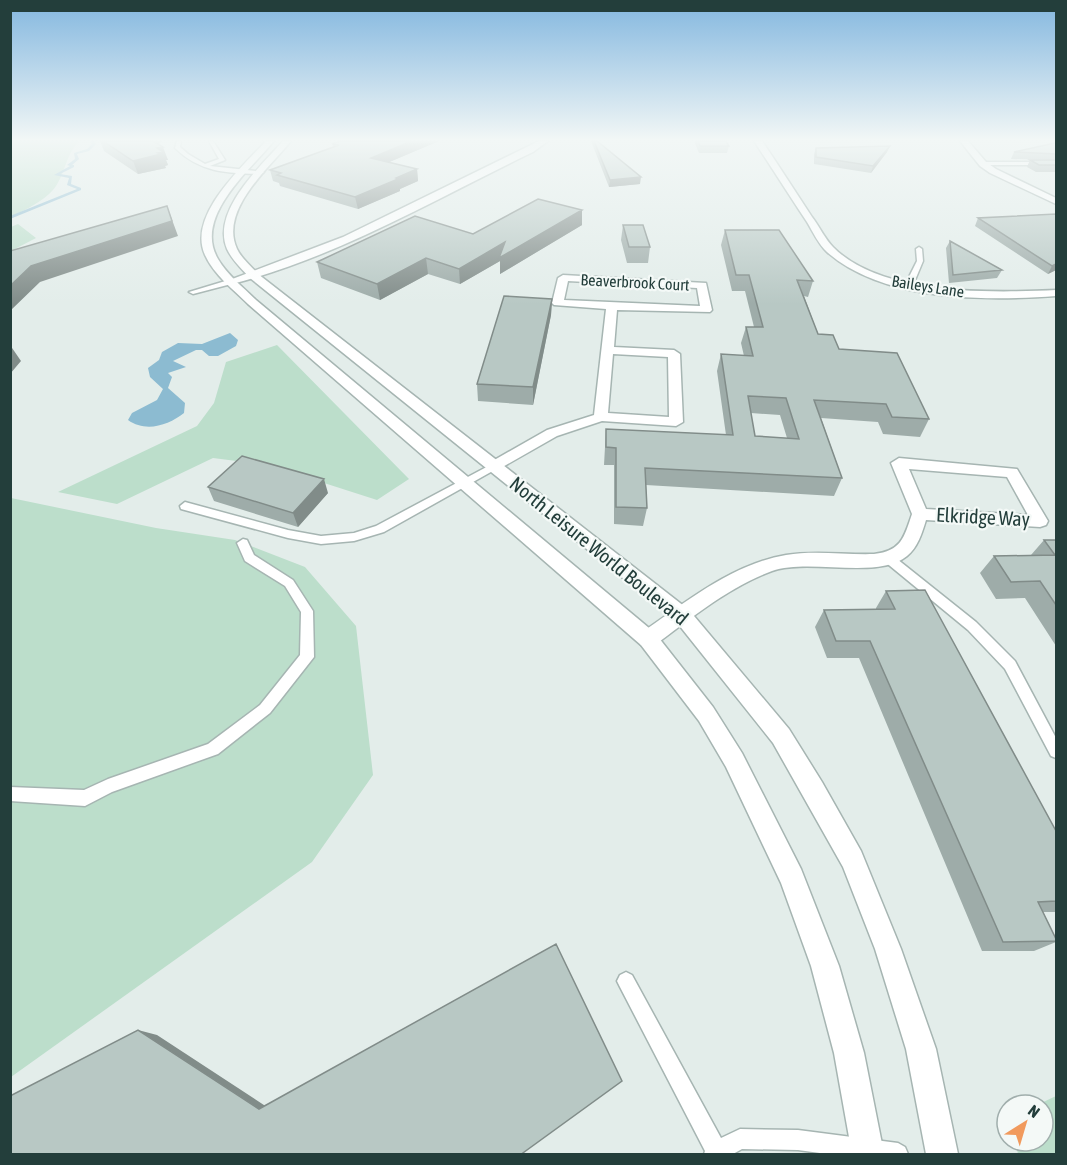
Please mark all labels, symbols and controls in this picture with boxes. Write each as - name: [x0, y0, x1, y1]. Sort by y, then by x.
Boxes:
- street label: Beaverbrook Court: [580, 270, 690, 294]
- street label: Baileys Lane: [890, 271, 965, 302]
- street label: North Leisure World Boulevard: [506, 472, 693, 630]
- street label: Elkridge Way: [935, 503, 1031, 530]
- north arrow: [995, 1093, 1055, 1153]
- text: N: [1025, 1101, 1043, 1121]

